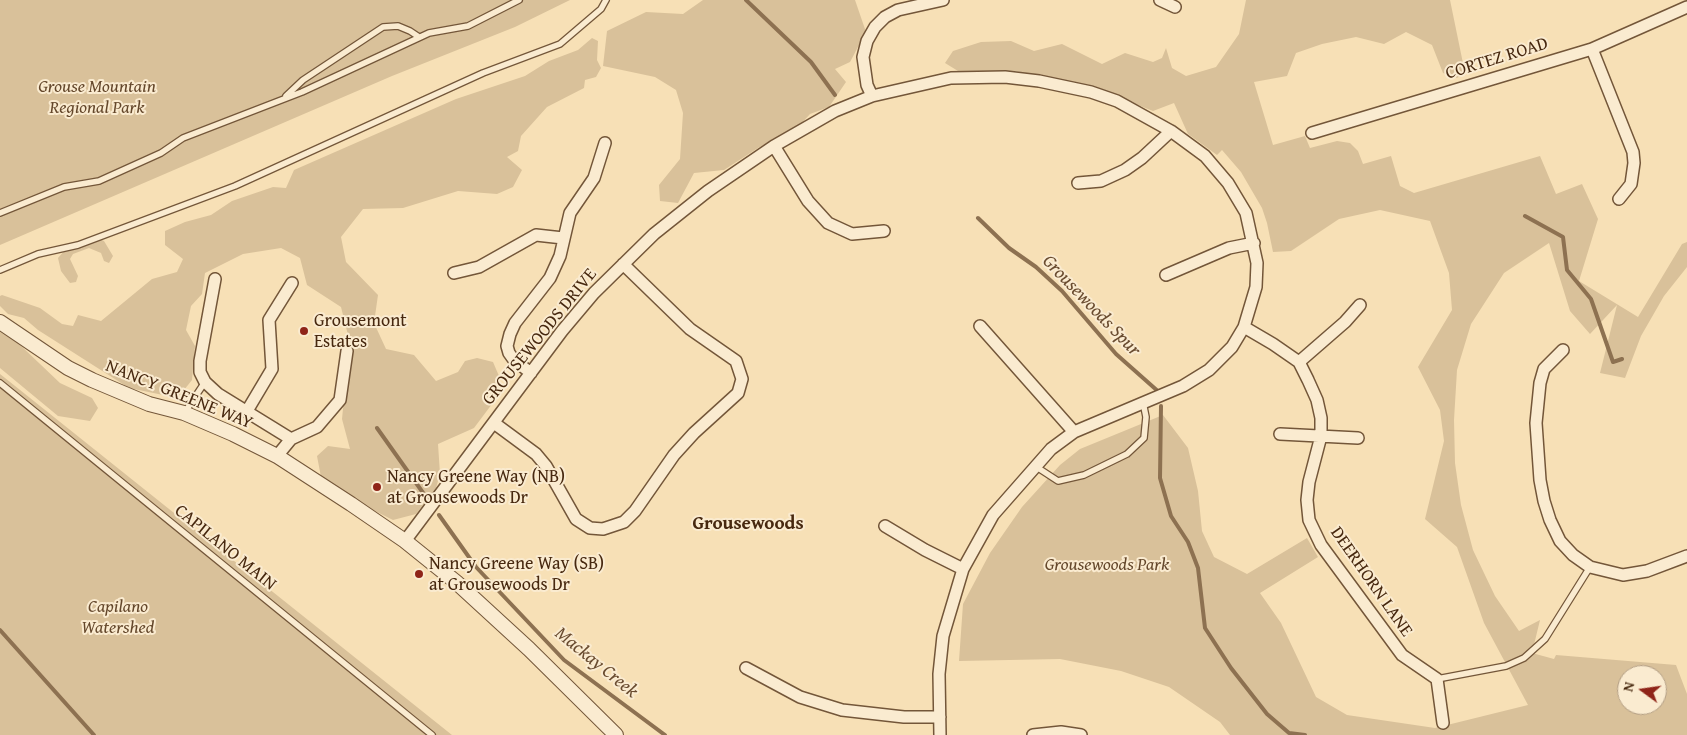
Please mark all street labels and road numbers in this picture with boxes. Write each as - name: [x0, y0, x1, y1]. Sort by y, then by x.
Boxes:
- street label: CORTEZ ROAD: [1443, 33, 1551, 85]
- street label: GROUSEWOODS DRIVE: [478, 264, 602, 410]
- street label: NANCY GREENE WAY: [102, 356, 256, 434]
- street label: CAPILANO MAIN: [170, 500, 280, 596]
- street label: DEERHORN LANE: [1325, 523, 1417, 641]

